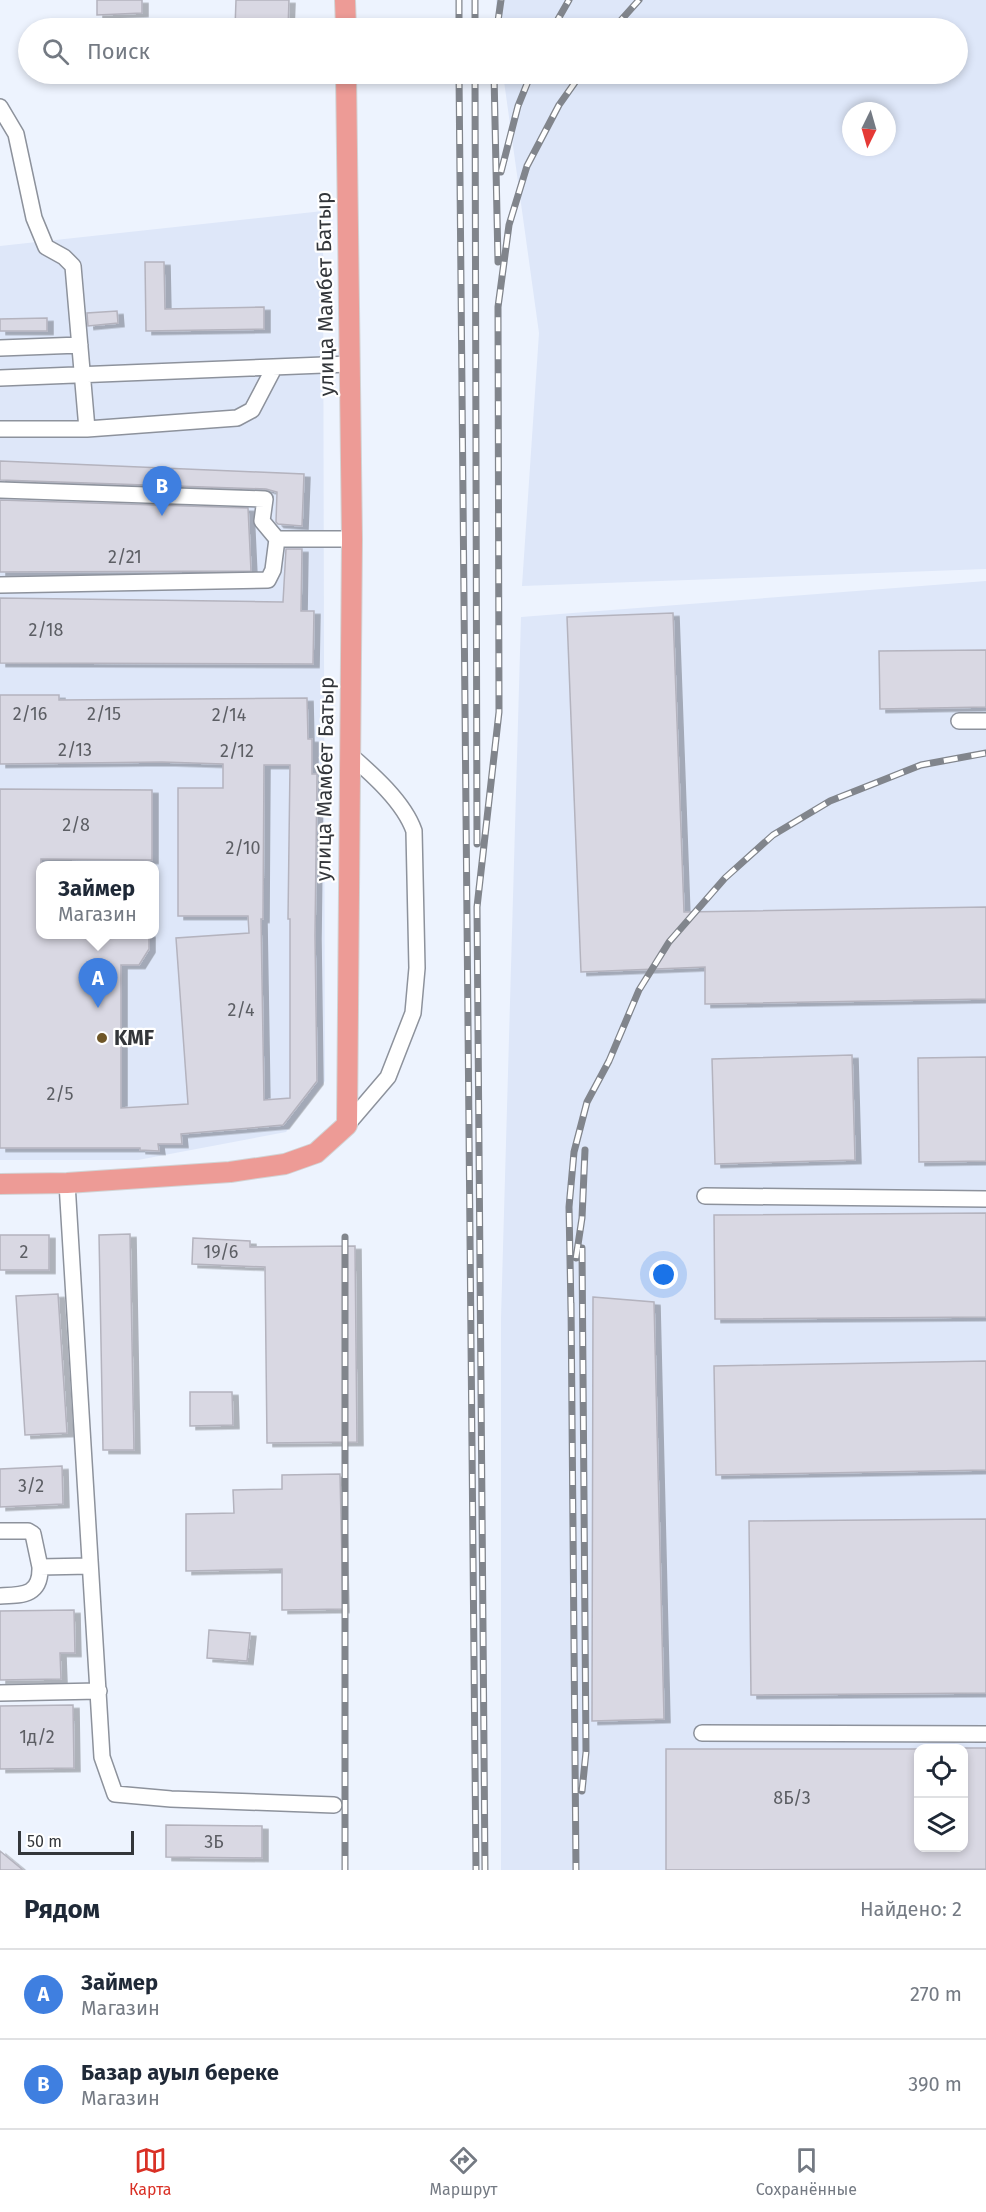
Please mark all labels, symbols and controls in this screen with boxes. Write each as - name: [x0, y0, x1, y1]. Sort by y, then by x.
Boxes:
- search box: [18, 18, 968, 84]
- icon: search: [39, 35, 72, 68]
- text: Поиск: [87, 38, 150, 65]
- north arrow: [842, 102, 896, 156]
- street label: улица Мамбет Батыр: [310, 192, 340, 396]
- pin: B: [142, 466, 182, 516]
- house number: 2/21: [108, 546, 142, 568]
- house number: 2/18: [29, 619, 64, 641]
- street label: улица Мамбет Батыр: [310, 677, 340, 881]
- house number: 2/16: [13, 703, 47, 725]
- house number: 2/15: [87, 703, 121, 725]
- house number: 2/14: [212, 704, 247, 726]
- house number: 2/13: [58, 739, 92, 761]
- house number: 2/12: [220, 740, 254, 762]
- house number: 2/8: [62, 814, 90, 836]
- house number: 2/10: [225, 837, 261, 859]
- popup: [36, 861, 159, 939]
- text: Займер: [58, 875, 135, 902]
- text: Магазин: [58, 902, 137, 926]
- pin: A: [78, 958, 118, 1008]
- house number: 2/4: [228, 999, 255, 1021]
- place label: KMF: [114, 1025, 155, 1051]
- marker: KMF: [95, 1031, 109, 1045]
- house number: 2/5: [47, 1083, 73, 1105]
- house number: 2: [20, 1241, 29, 1263]
- house number: 19/6: [204, 1241, 238, 1263]
- your location: [649, 1260, 678, 1289]
- house number: 3/2: [18, 1475, 44, 1497]
- house number: 1д/2: [19, 1726, 55, 1748]
- map controls: [914, 1744, 968, 1852]
- button: locate: [914, 1744, 968, 1798]
- house number: 8Б/3: [773, 1787, 811, 1809]
- button: layers: [914, 1798, 968, 1852]
- scale bar: [18, 1828, 134, 1856]
- house number: 3Б: [204, 1831, 224, 1853]
- text: 50 m: [27, 1832, 62, 1851]
- text: Рядом: [24, 1894, 100, 1925]
- text: Найдено: 2: [860, 1897, 962, 1921]
- text: Займер: [81, 1969, 158, 1996]
- text: A: [38, 1982, 49, 2006]
- text: 270 m: [910, 1982, 962, 2006]
- text: Магазин: [81, 1996, 160, 2020]
- text: Базар ауыл береке: [81, 2059, 279, 2086]
- text: B: [37, 2072, 50, 2096]
- text: 390 m: [908, 2072, 962, 2096]
- text: Магазин: [81, 2086, 160, 2110]
- tab: Карта: [129, 2144, 171, 2199]
- tab: Маршрут: [430, 2144, 498, 2199]
- tab: Сохранённые: [756, 2144, 857, 2199]

